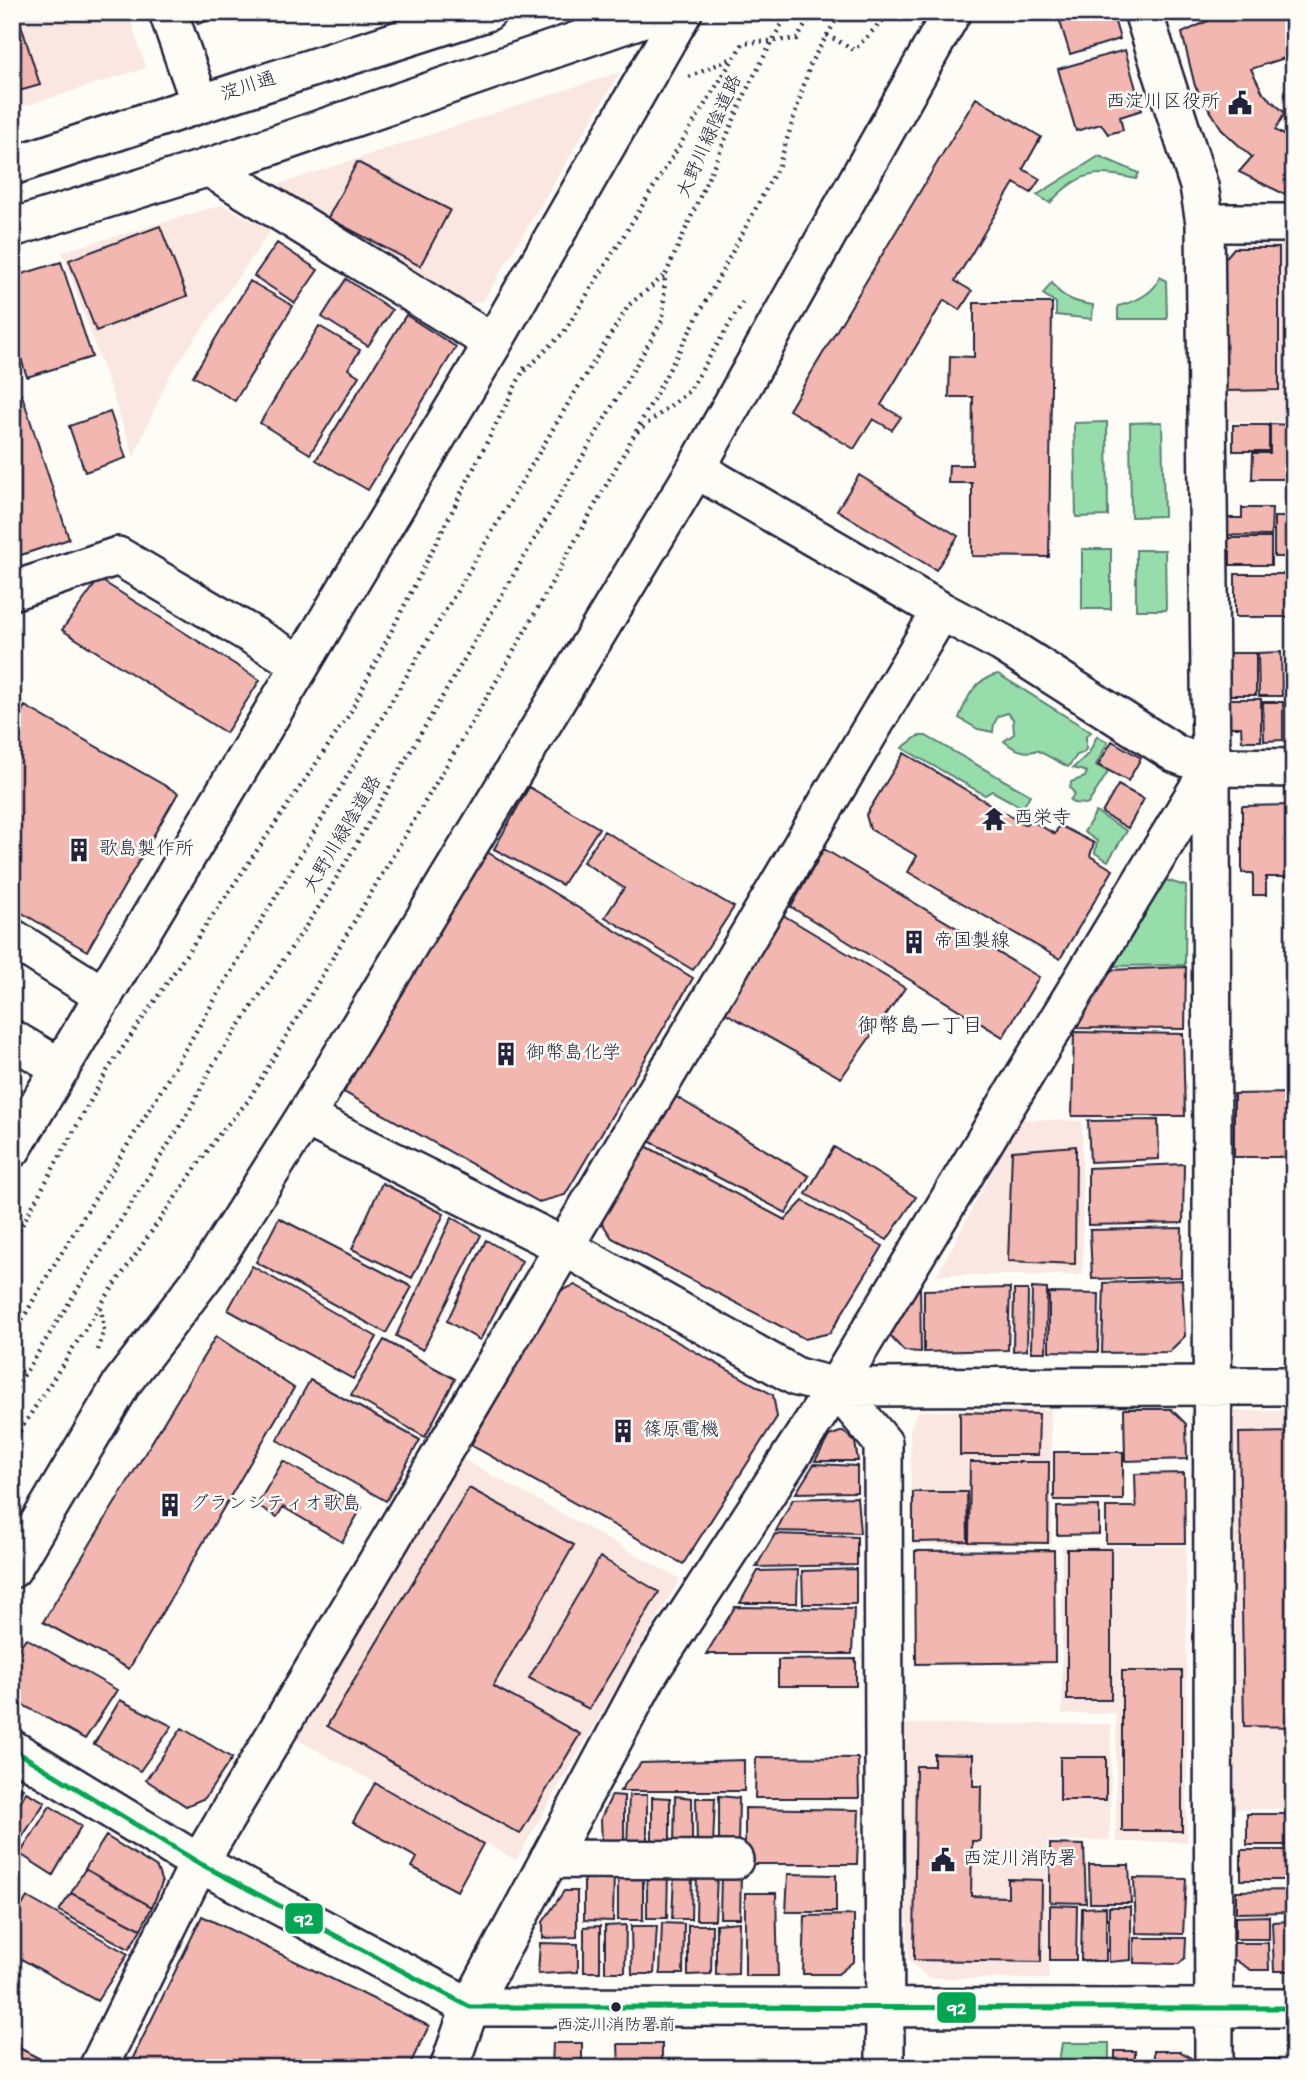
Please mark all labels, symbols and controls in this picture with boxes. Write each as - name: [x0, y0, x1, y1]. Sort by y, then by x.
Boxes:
- street label: 淀川通: [218, 68, 280, 108]
- street label: 大野川緑陰道路: [673, 71, 749, 202]
- public building icon: 西淀川区役所: [1226, 89, 1254, 117]
- place label: 西淀川区役所: [1106, 92, 1220, 115]
- street label: 大野川緑陰道路: [299, 772, 388, 898]
- temple icon: 西栄寺: [980, 805, 1008, 833]
- place label: 西栄寺: [1014, 807, 1071, 831]
- building icon: 歌島製作所: [65, 836, 93, 864]
- place label: 歌島製作所: [99, 838, 194, 862]
- building icon: 帝国製線: [900, 928, 928, 956]
- place label: 帝国製線: [934, 930, 1010, 954]
- district label: 御幣島一丁目: [857, 1015, 983, 1041]
- building icon: 御幣島化学: [492, 1040, 520, 1068]
- place label: 御幣島化学: [526, 1042, 621, 1066]
- building icon: 篠原電機: [609, 1417, 637, 1445]
- place label: 篠原電機: [643, 1419, 719, 1443]
- building icon: グランシティオ歌島: [156, 1491, 184, 1519]
- place label: グランシティオ歌島: [190, 1493, 361, 1517]
- public building icon: 西淀川消防署: [929, 1846, 957, 1874]
- place label: 西淀川消防署: [963, 1848, 1077, 1872]
- line badge: 92: [284, 1902, 324, 1935]
- text: 92: [294, 1910, 314, 1933]
- line badge: 92: [936, 1991, 977, 2024]
- text: 92: [947, 1999, 967, 2022]
- marker: 西淀川消防署前: [609, 2000, 623, 2014]
- place label: 西淀川消防署前: [557, 2016, 676, 2037]

